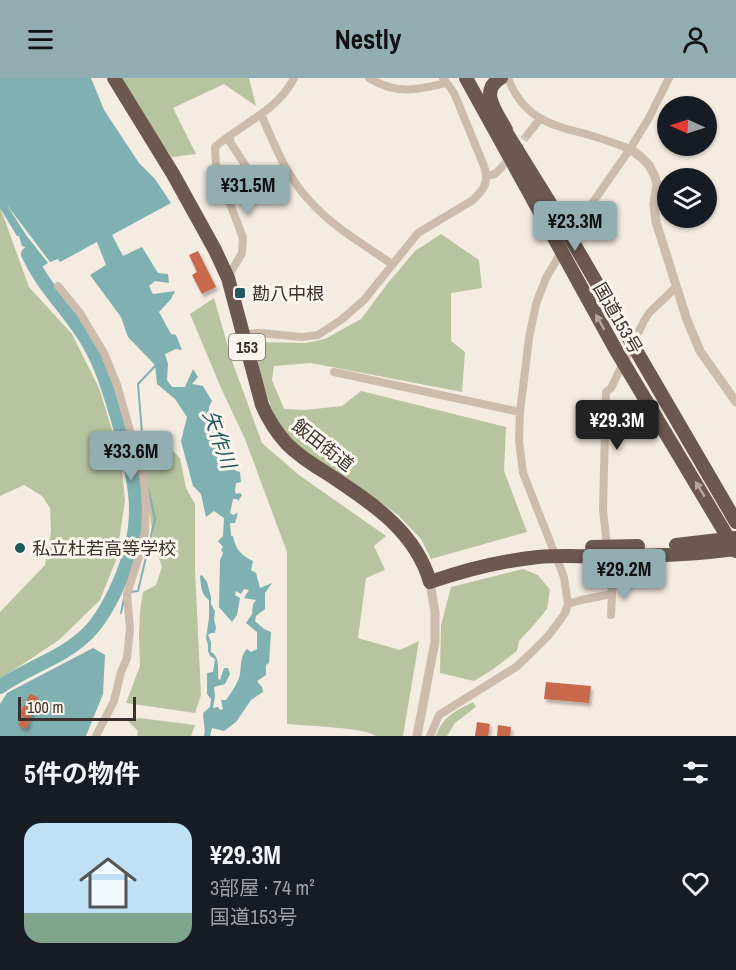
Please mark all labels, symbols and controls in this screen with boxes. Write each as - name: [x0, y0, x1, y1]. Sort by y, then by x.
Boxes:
- text: Nestly: [335, 21, 401, 57]
- icon: menu: [24, 23, 57, 56]
- icon: person: [679, 23, 712, 56]
- north arrow: [657, 96, 717, 156]
- map controls: [657, 96, 717, 228]
- pin: ¥31.5M: [199, 165, 297, 216]
- button: layers: [657, 168, 717, 228]
- text: ¥31.5M: [221, 171, 275, 198]
- pin: ¥23.3M: [526, 201, 624, 252]
- text: ¥23.3M: [548, 207, 602, 234]
- street label: 国道153号: [588, 278, 648, 358]
- place label: 勘八中根: [252, 281, 324, 306]
- marker: 勘八中根: [233, 286, 247, 300]
- one-way arrow: [595, 313, 605, 330]
- road number: 153: [229, 334, 265, 360]
- pin: ¥29.3M: [568, 400, 666, 451]
- water label: 矢作川: [197, 406, 244, 474]
- text: ¥29.3M: [590, 406, 644, 433]
- street label: 飯田街道: [287, 413, 359, 477]
- pin: ¥33.6M: [82, 431, 180, 482]
- text: ¥33.6M: [104, 437, 158, 464]
- one-way arrow: [694, 481, 705, 497]
- place label: 私立杜若高等学校: [32, 536, 176, 561]
- marker: 私立杜若高等学校: [13, 541, 27, 555]
- pin: ¥29.2M: [575, 549, 673, 600]
- text: ¥29.2M: [597, 555, 651, 582]
- scale bar: [18, 694, 136, 722]
- text: 100 m: [27, 696, 63, 718]
- text: 5件の物件: [24, 756, 140, 791]
- icon: filters: [679, 756, 712, 789]
- text: ¥29.3M: [210, 837, 281, 872]
- icon: home: [72, 847, 144, 919]
- icon: heart: [679, 867, 712, 900]
- text: 3部屋 · 74 m²: [210, 874, 315, 901]
- text: 国道153号: [210, 903, 297, 930]

